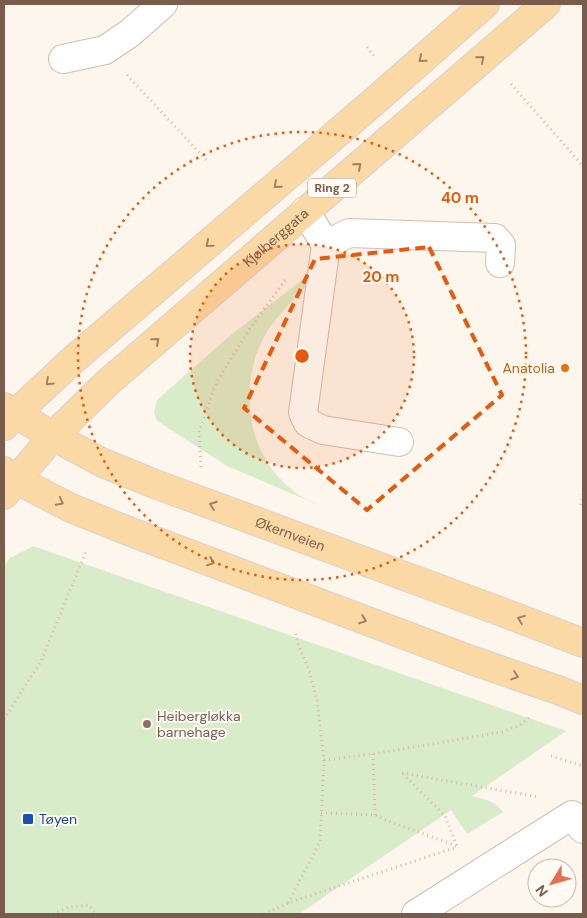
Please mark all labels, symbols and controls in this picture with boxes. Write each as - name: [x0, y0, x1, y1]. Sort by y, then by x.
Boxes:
- one-way arrow: [418, 53, 427, 62]
- one-way arrow: [475, 56, 484, 65]
- one-way arrow: [352, 162, 361, 171]
- road number: Ring 2: [308, 178, 356, 198]
- one-way arrow: [274, 179, 283, 188]
- text: 40 m: [441, 188, 479, 208]
- street label: Kjølberggata: [239, 204, 312, 271]
- one-way arrow: [205, 238, 214, 247]
- text: 20 m: [363, 267, 399, 287]
- one-way arrow: [150, 338, 159, 347]
- centre of rings: [293, 347, 311, 365]
- place label: Anatolia: [503, 359, 555, 377]
- marker: Anatolia: [559, 362, 571, 374]
- one-way arrow: [45, 376, 54, 385]
- one-way arrow: [55, 496, 64, 506]
- one-way arrow: [209, 501, 217, 511]
- street label: Økernveien: [253, 513, 328, 555]
- one-way arrow: [206, 556, 215, 566]
- one-way arrow: [358, 614, 367, 624]
- one-way arrow: [518, 615, 526, 625]
- one-way arrow: [511, 670, 519, 680]
- place label: Heibergløkka barnehage: [157, 707, 241, 741]
- marker: Heibergløkka barnehage: [141, 718, 153, 730]
- place label: Tøyen: [39, 810, 77, 828]
- marker: Tøyen: [21, 812, 35, 826]
- north arrow: [527, 858, 577, 908]
- text: N: [531, 881, 552, 900]

